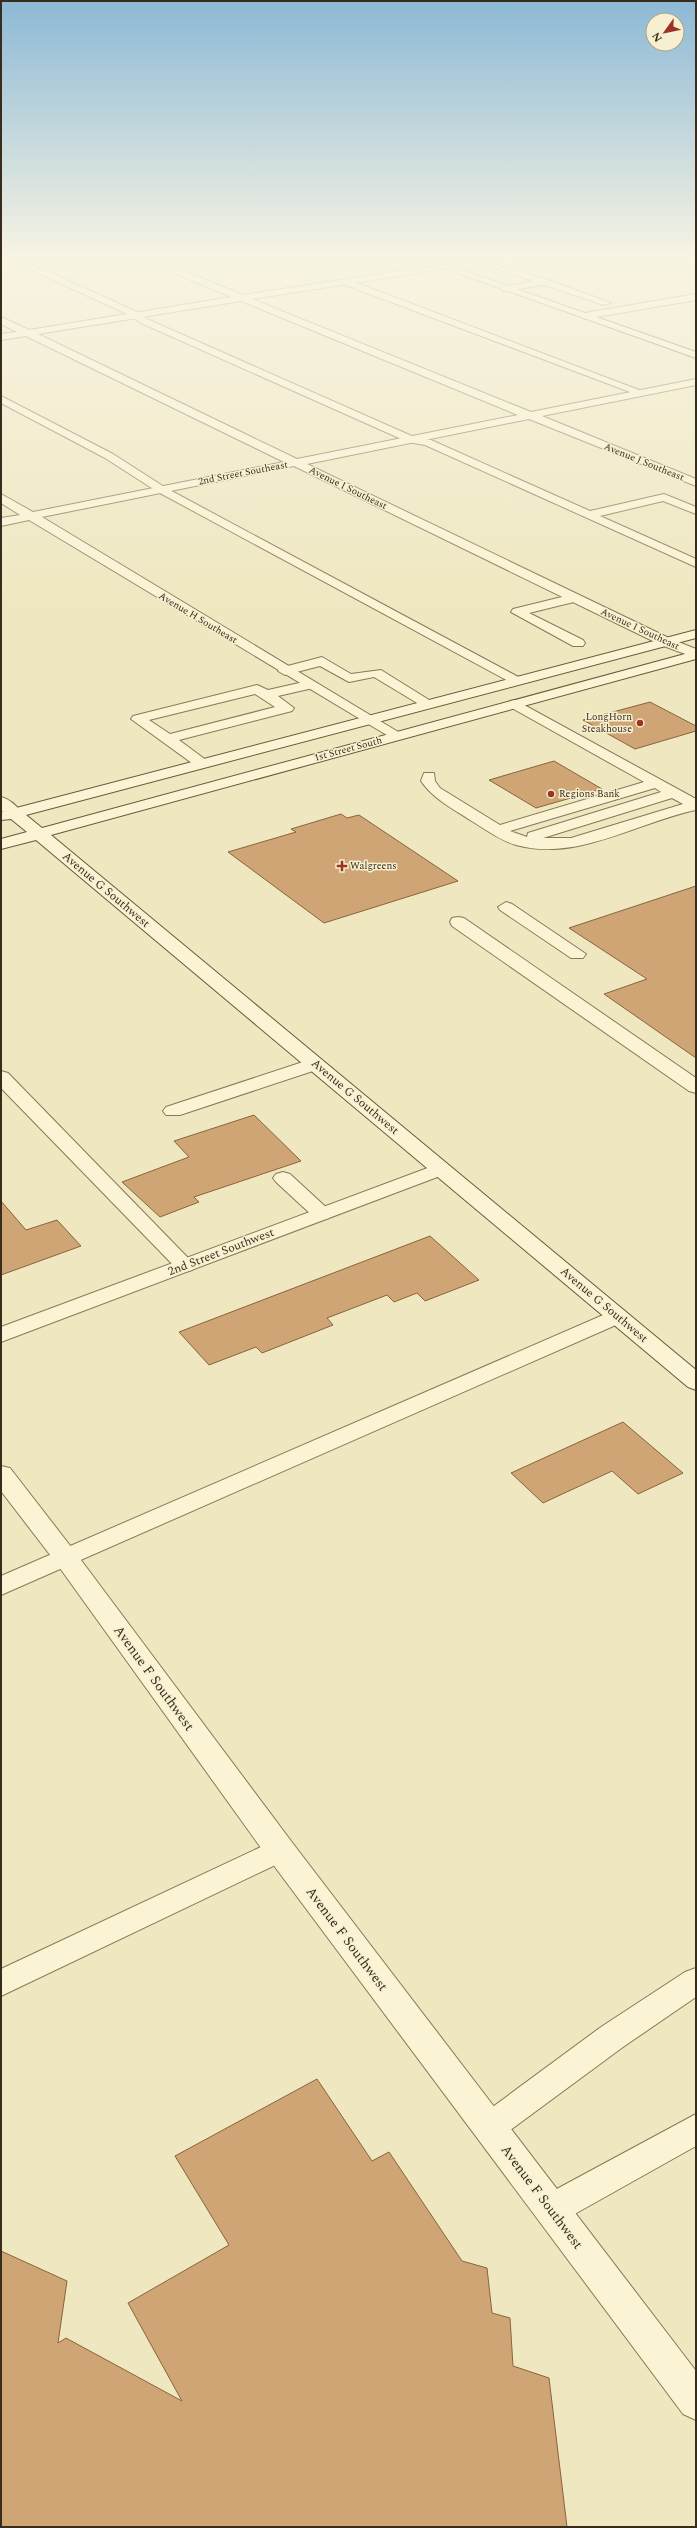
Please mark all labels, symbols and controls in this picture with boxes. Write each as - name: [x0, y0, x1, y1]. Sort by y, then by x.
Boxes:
- north arrow: [645, 12, 685, 52]
- text: N: [647, 29, 667, 46]
- street label: Avenue J Southeast: [601, 439, 687, 486]
- street label: 2nd Street Southeast: [197, 456, 290, 490]
- street label: Avenue I Southeast: [306, 462, 390, 514]
- street label: Avenue H Southeast: [156, 588, 241, 648]
- street label: Avenue I Southeast: [598, 604, 682, 654]
- place label: LongHorn Steakhouse: [582, 709, 632, 737]
- marker: LongHorn Steakhouse: [635, 718, 645, 728]
- street label: 1st Street South: [312, 732, 384, 766]
- place label: Regions Bank: [559, 786, 620, 802]
- marker: Regions Bank: [546, 789, 556, 799]
- street label: Avenue G Southwest: [58, 847, 154, 933]
- place label: Walgreens: [350, 858, 397, 874]
- marker: Walgreens: [337, 861, 347, 871]
- street label: Avenue G Southwest: [307, 1054, 403, 1140]
- street label: 2nd Street Southwest: [165, 1223, 277, 1281]
- street label: Avenue G Southwest: [556, 1262, 652, 1348]
- street label: Avenue F Southwest: [108, 1621, 200, 1735]
- street label: Avenue F Southwest: [301, 1882, 393, 1996]
- street label: Avenue F Southwest: [496, 2140, 588, 2254]

